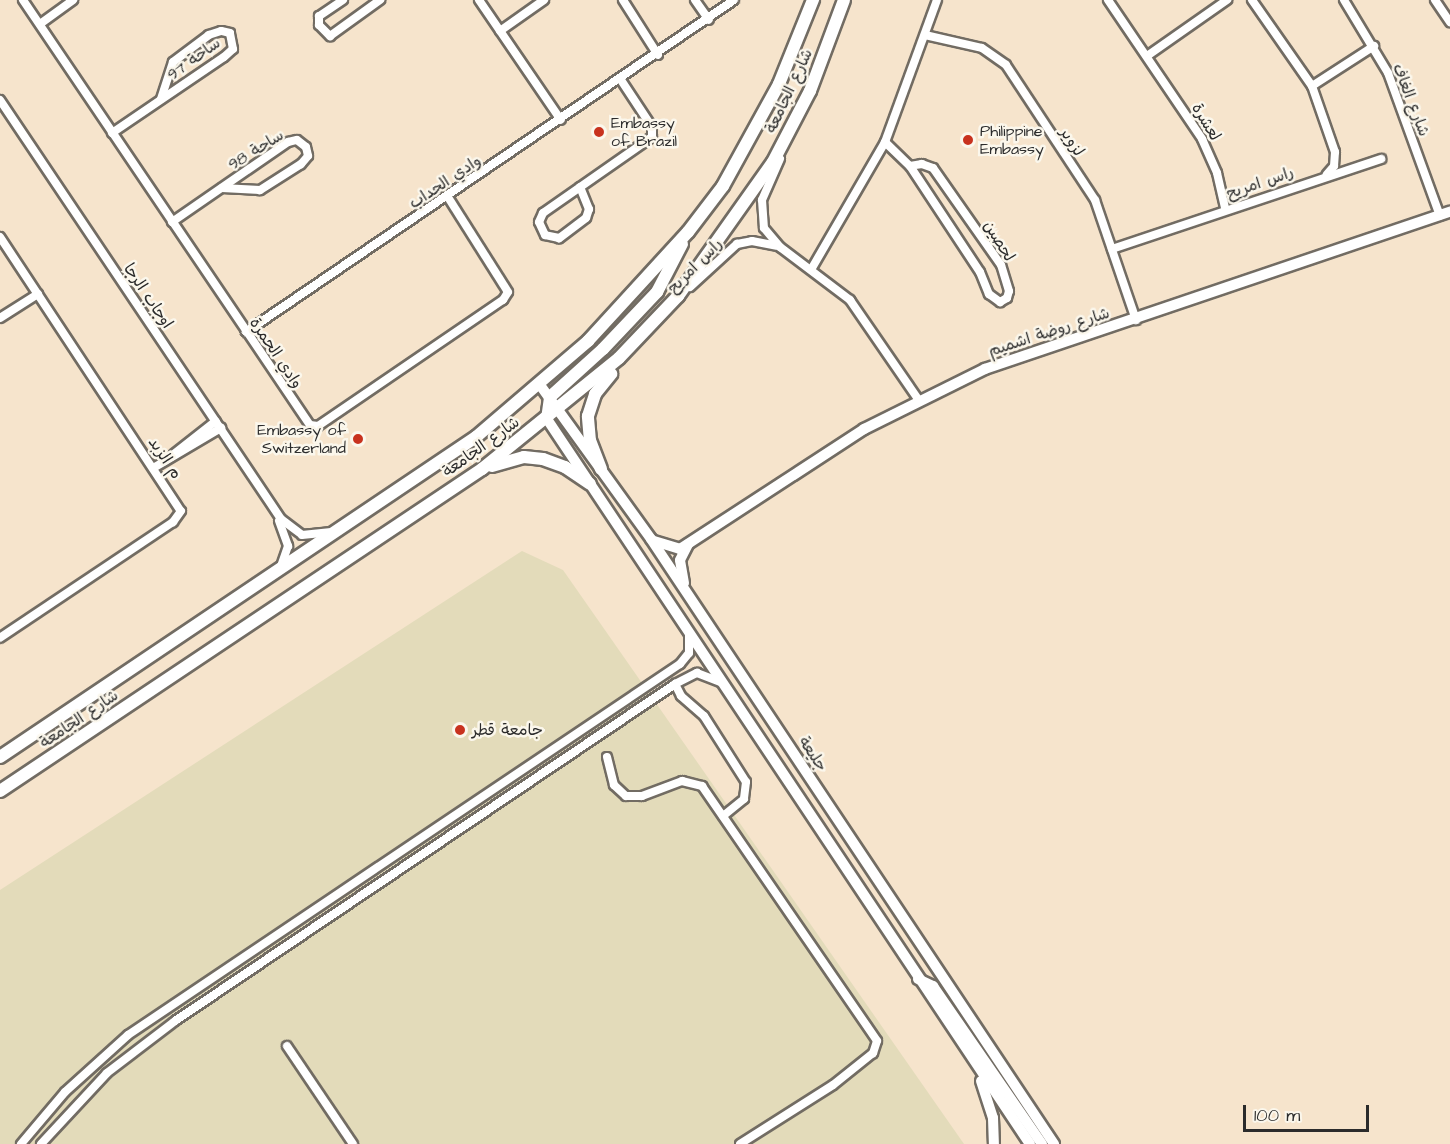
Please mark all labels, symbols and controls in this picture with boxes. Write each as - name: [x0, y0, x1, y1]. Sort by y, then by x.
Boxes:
- street label: ساحة 97: [164, 33, 224, 85]
- street label: شارع الجامعة: [761, 46, 817, 136]
- street label: شارع الغاف: [1388, 61, 1434, 139]
- street label: لعشرة: [1187, 100, 1225, 144]
- place label: Embassy of Brazil: [611, 113, 677, 151]
- place label: Philippine Embassy: [980, 121, 1044, 159]
- street label: لزوير: [1056, 124, 1088, 160]
- marker: Embassy of Brazil: [592, 125, 606, 139]
- street label: ساحة 98: [225, 126, 287, 174]
- marker: Philippine Embassy: [961, 133, 975, 147]
- street label: وادي الحداب: [405, 151, 485, 213]
- street label: راس امريح: [1224, 163, 1296, 203]
- street label: لحصين: [979, 217, 1019, 265]
- street label: راس امريح: [663, 234, 727, 298]
- street label: اوجاب الرجا: [119, 260, 177, 332]
- street label: شارع روضة اشميم: [986, 303, 1112, 361]
- street label: وادي الحمرة: [245, 314, 307, 392]
- street label: شارع الجامعة: [439, 413, 523, 481]
- place label: Embassy of Switzerland: [257, 420, 346, 458]
- marker: Embassy of Switzerland: [351, 432, 365, 446]
- street label: م الزبد: [144, 433, 186, 483]
- street label: شارع الجامعة: [36, 686, 122, 752]
- place label: جامعة قطر: [472, 720, 543, 740]
- marker: جامعة قطر: [453, 723, 467, 737]
- street label: جليعة: [794, 733, 832, 775]
- scale bar: [1246, 1093, 1372, 1131]
- text: 100 m: [1254, 1103, 1300, 1128]

